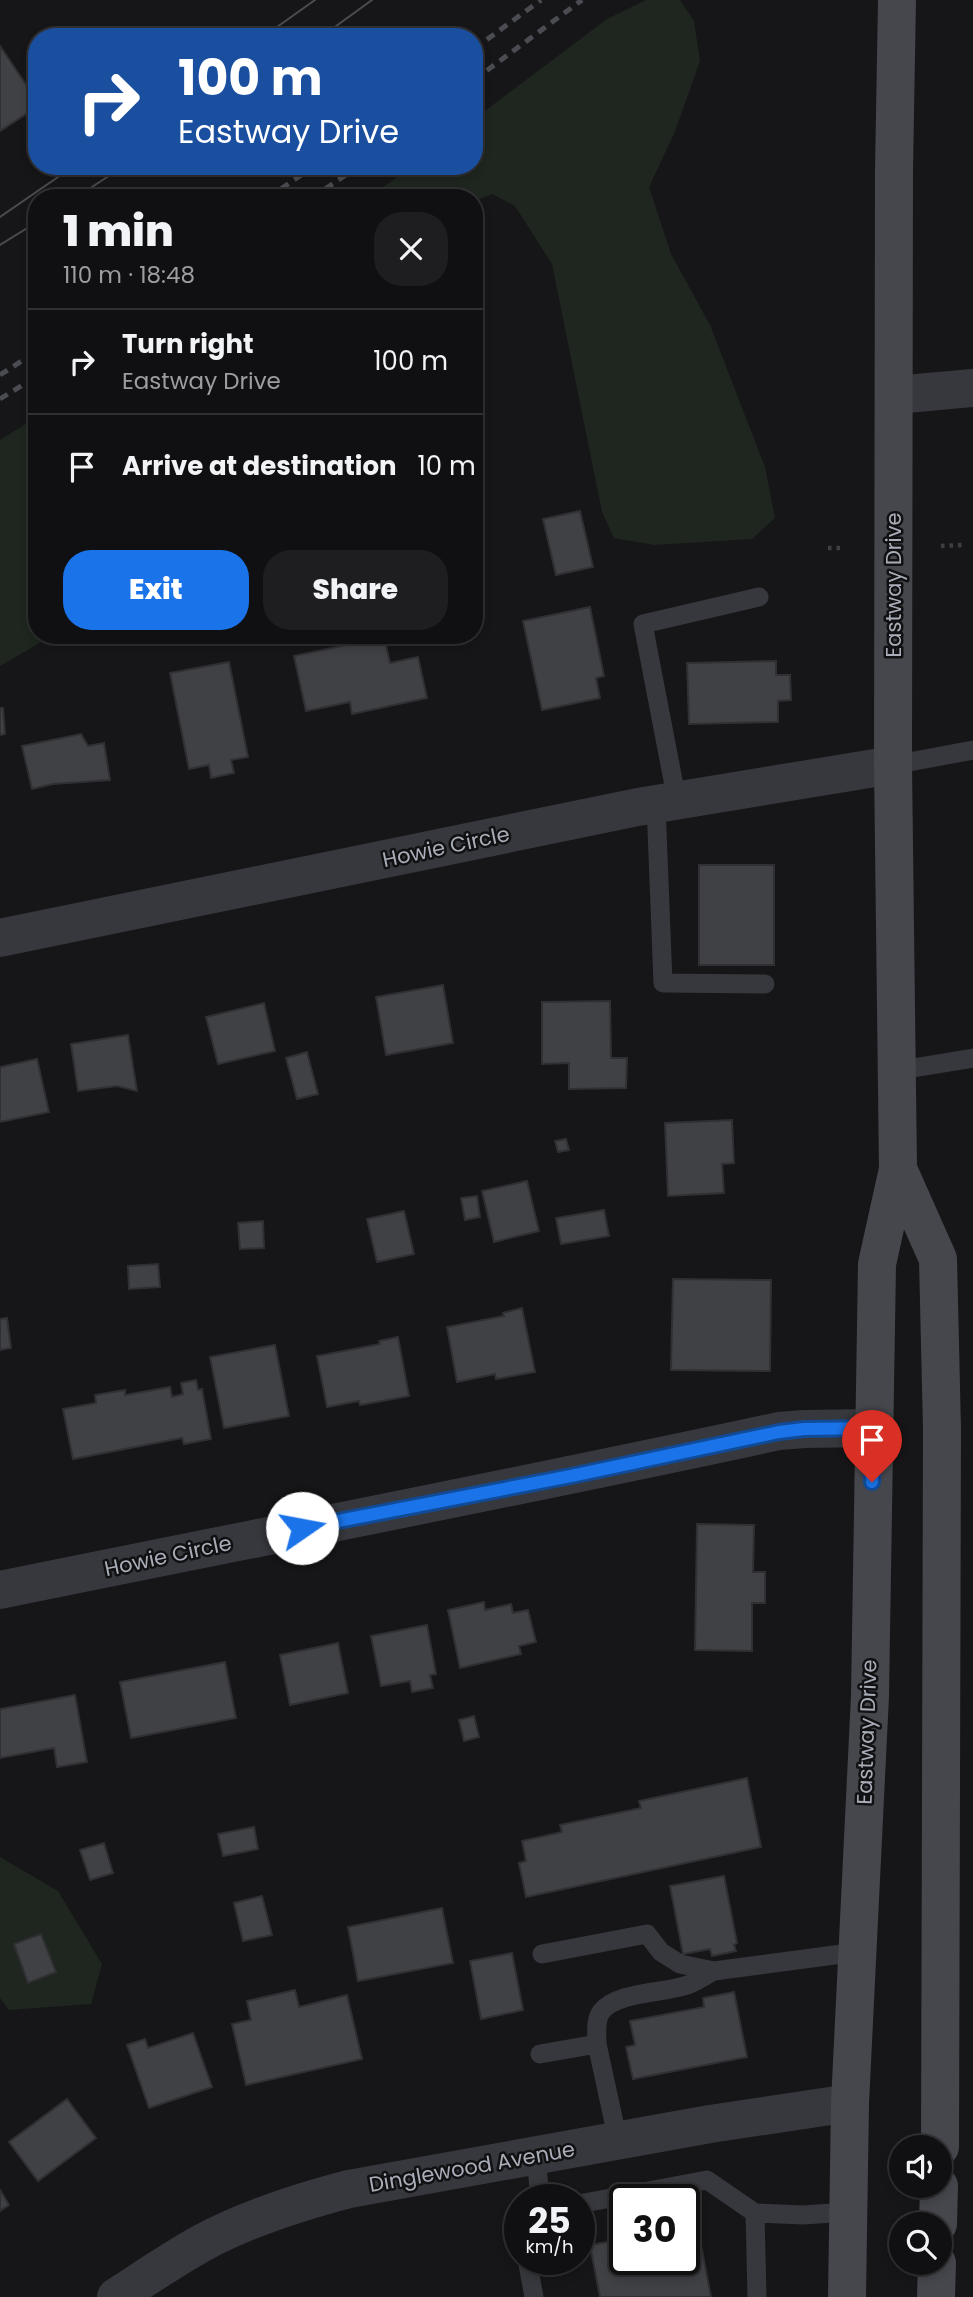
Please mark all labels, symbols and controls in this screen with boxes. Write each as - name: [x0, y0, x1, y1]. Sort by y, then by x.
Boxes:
- text: 100 m: [178, 44, 323, 112]
- icon: right: [63, 56, 154, 147]
- text: Eastway Drive: [178, 109, 399, 154]
- text: 1 min: [63, 202, 174, 261]
- button: close: [374, 212, 448, 286]
- text: 110 m · 18:48: [63, 259, 195, 291]
- text: Turn right: [122, 326, 254, 362]
- icon: right: [63, 343, 101, 381]
- text: 100 m: [373, 343, 448, 379]
- text: Eastway Drive: [122, 365, 281, 397]
- icon: arrive: [63, 448, 101, 486]
- text: Arrive at destination: [122, 448, 397, 484]
- text: 10 m: [418, 448, 476, 484]
- street label: Eastway Drive: [879, 512, 908, 658]
- button: Exit: [63, 550, 249, 630]
- button: Share: [263, 550, 448, 630]
- street label: Howie Circle: [380, 819, 512, 874]
- pin: [842, 1410, 902, 1482]
- icon: arrive: [853, 1421, 891, 1459]
- position arrow: [265, 1491, 339, 1565]
- street label: Howie Circle: [102, 1528, 234, 1583]
- street label: Eastway Drive: [849, 1659, 884, 1805]
- street label: Dinglewood Avenue: [367, 2134, 577, 2199]
- map controls: [889, 2135, 952, 2275]
- button: sound: [889, 2135, 952, 2198]
- speed limit sign: 30: [609, 2184, 700, 2275]
- text: 25: [528, 2196, 571, 2245]
- button: search: [889, 2212, 952, 2275]
- text: km/h: [526, 2234, 573, 2259]

